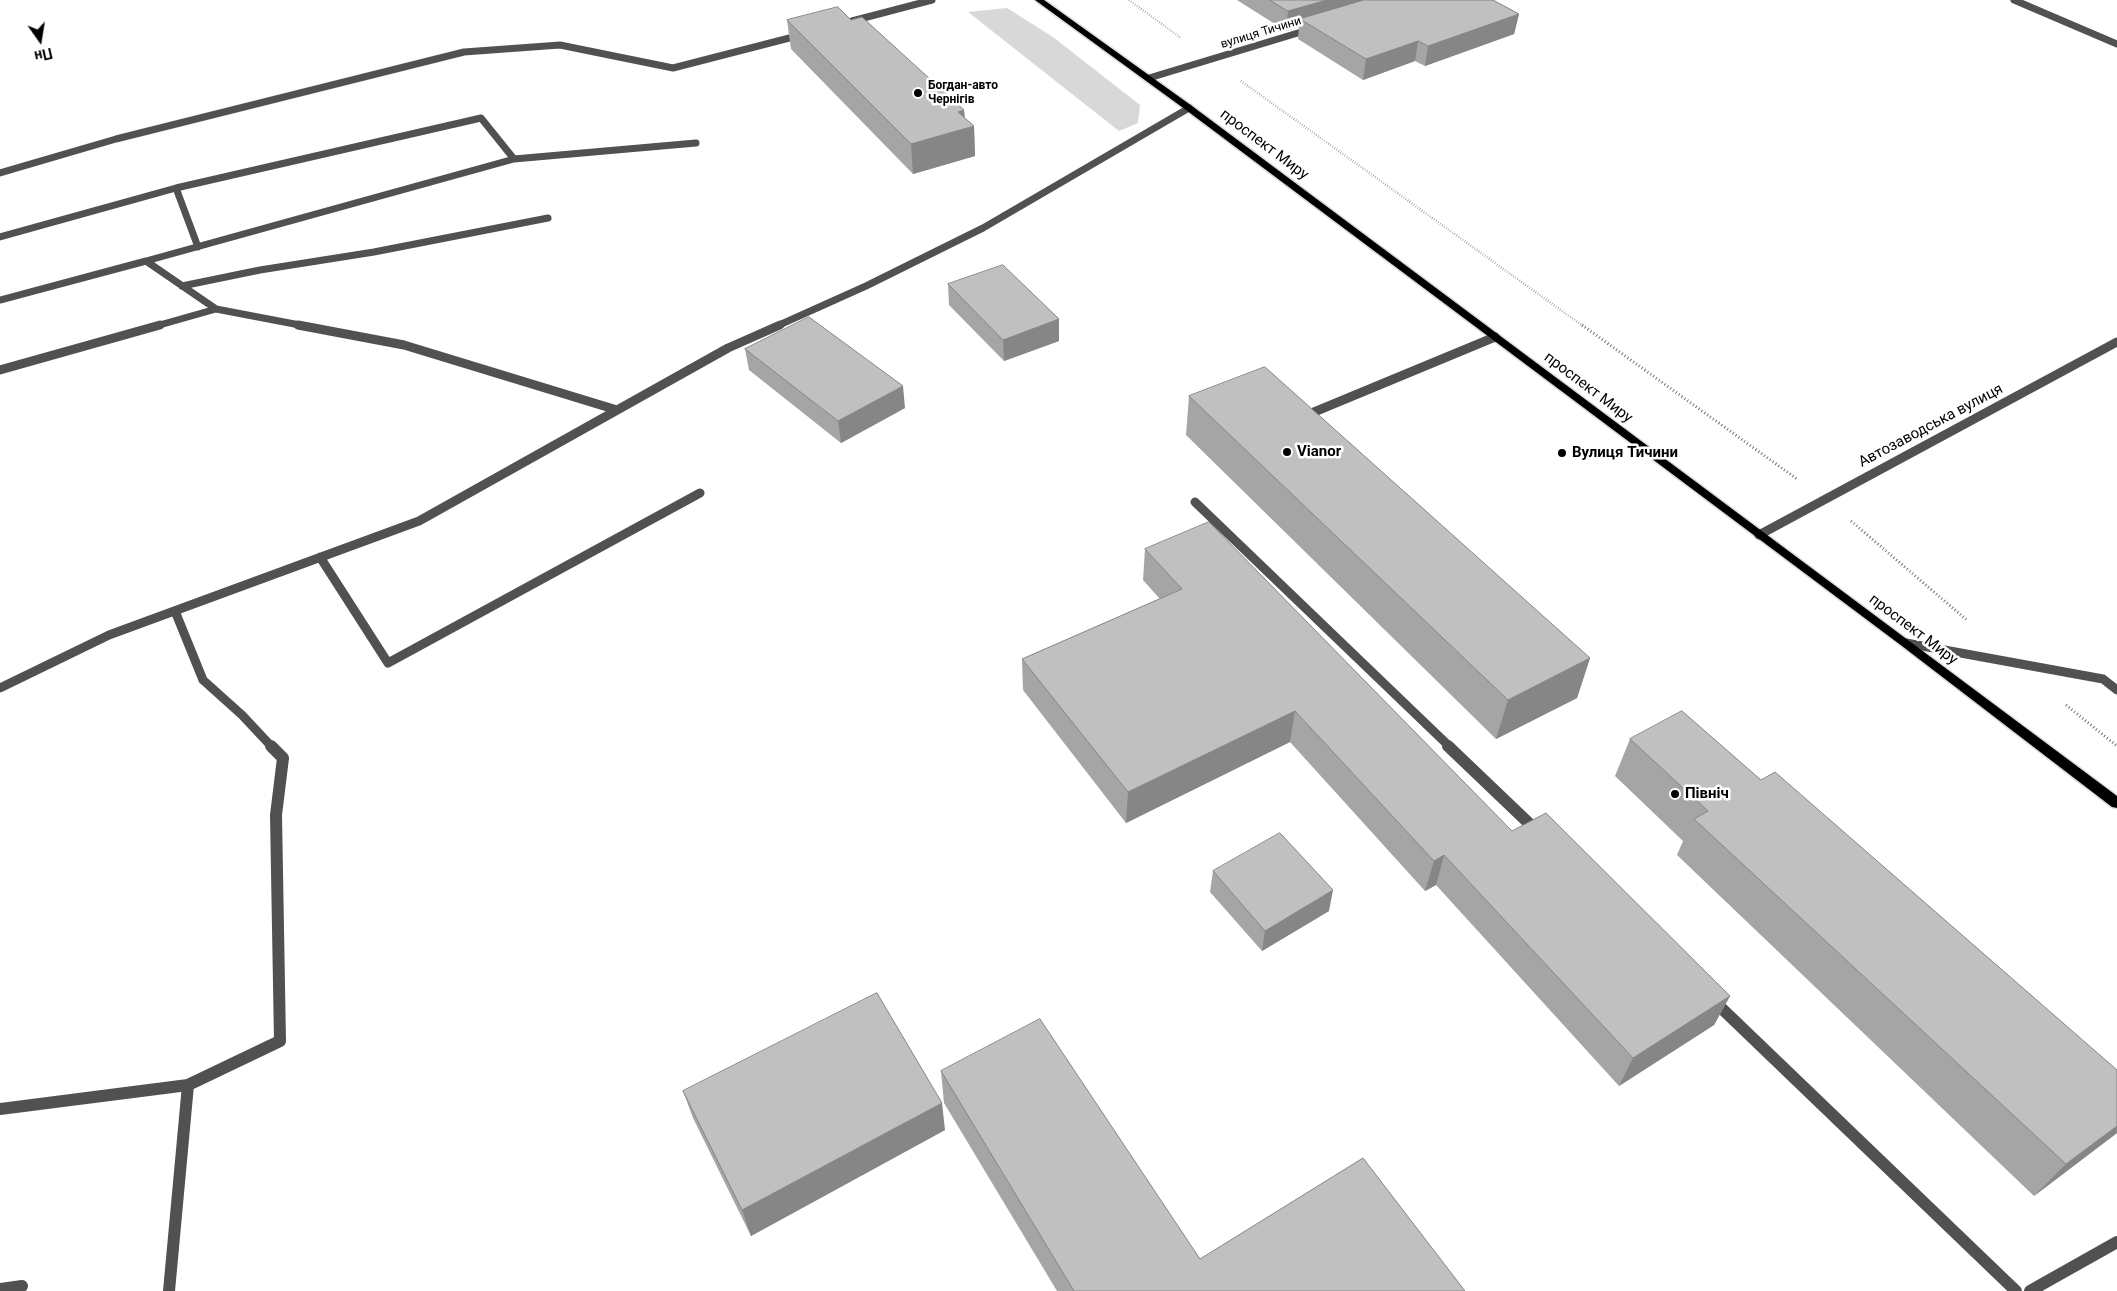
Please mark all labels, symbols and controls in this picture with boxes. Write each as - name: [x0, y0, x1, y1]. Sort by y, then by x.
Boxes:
- street label: вулиця Тичини: [1219, 14, 1303, 52]
- north arrow: [15, 15, 65, 65]
- text: Пн: [33, 45, 54, 64]
- place label: Богдан-авто Чернігів: [928, 79, 998, 107]
- marker: Богдан-авто Чернігів: [912, 87, 924, 99]
- street label: проспект Миру: [1216, 106, 1312, 184]
- street label: проспект Миру: [1540, 349, 1636, 427]
- street label: Автозаводська вулиця: [1856, 380, 2006, 472]
- place label: Vianor: [1297, 443, 1341, 461]
- place label: Вулиця Тичини: [1572, 444, 1678, 462]
- marker: Vianor: [1281, 446, 1293, 458]
- marker: Вулиця Тичини: [1556, 447, 1568, 459]
- street label: проспект Миру: [1865, 591, 1961, 669]
- place label: Північ: [1685, 785, 1729, 803]
- marker: Північ: [1669, 788, 1681, 800]

